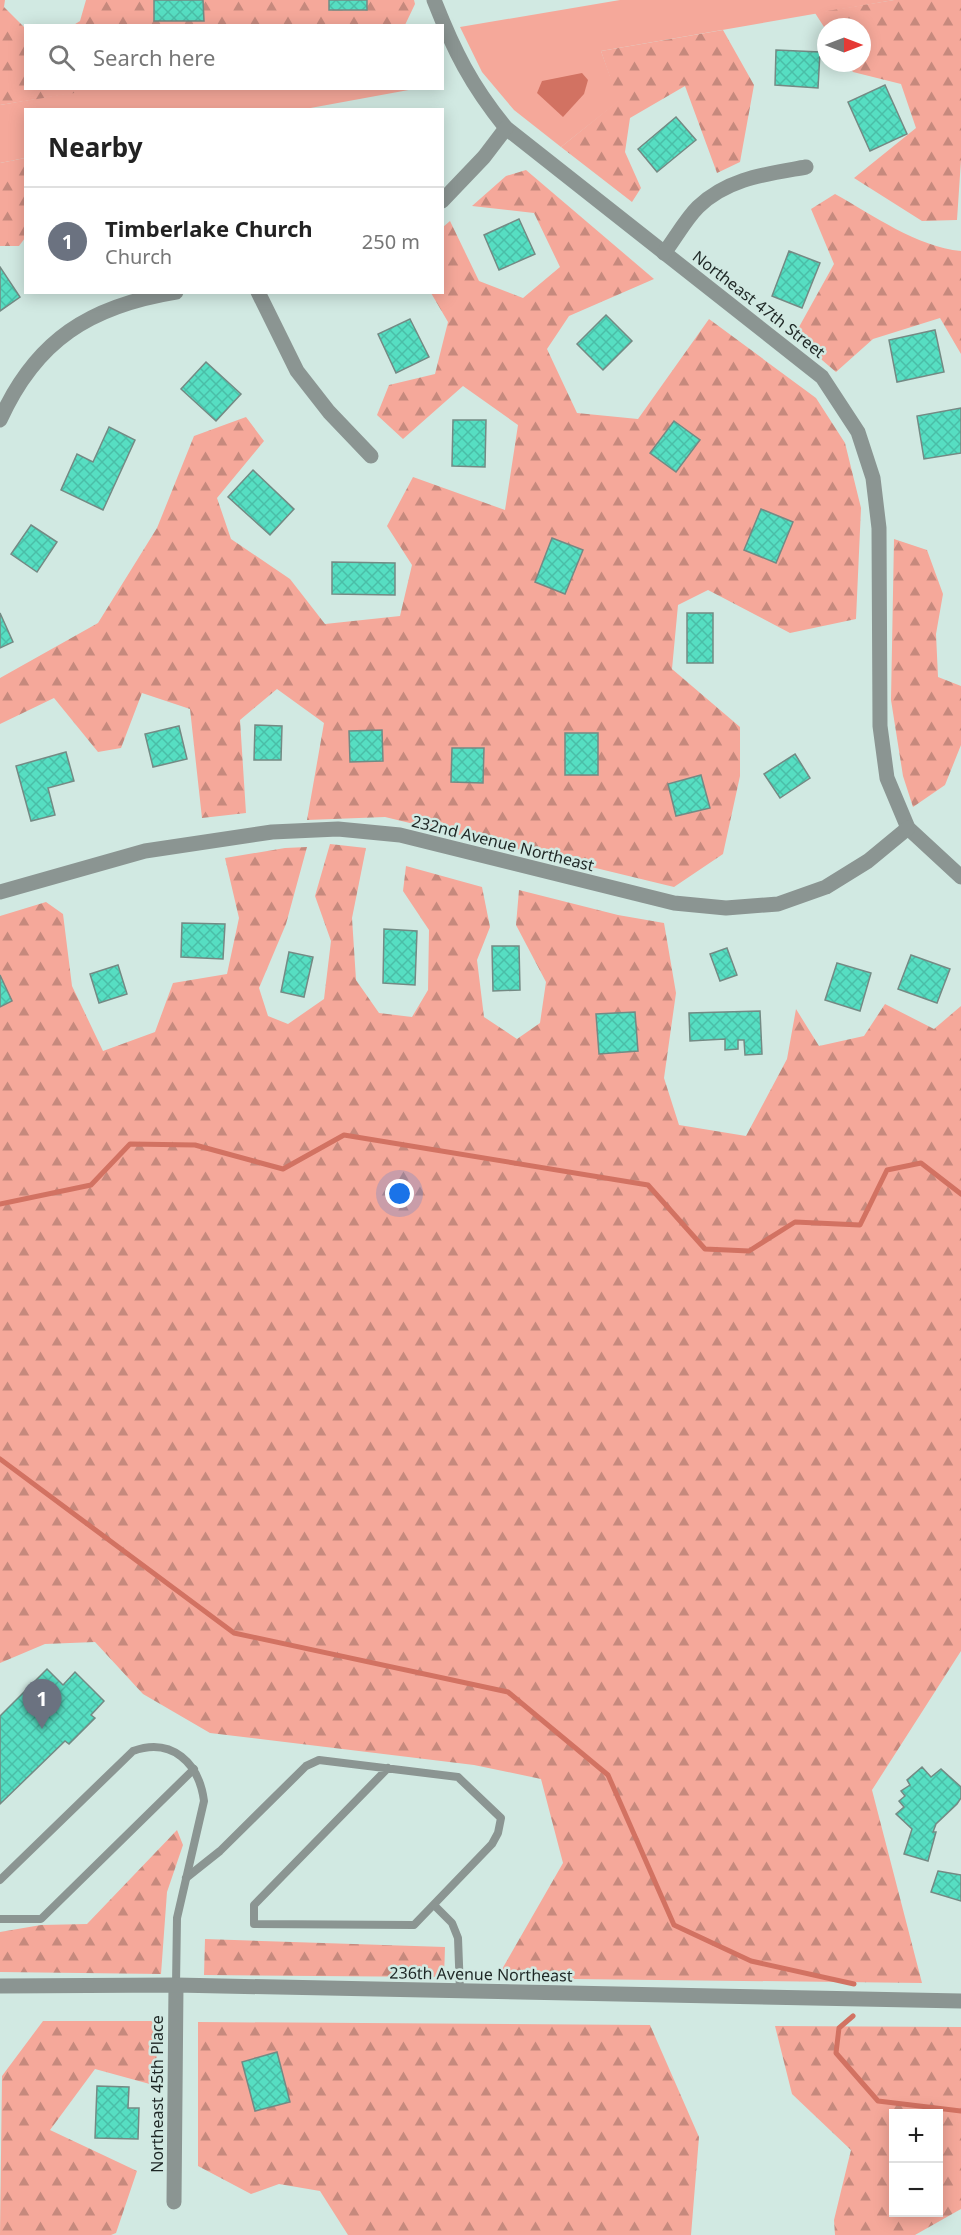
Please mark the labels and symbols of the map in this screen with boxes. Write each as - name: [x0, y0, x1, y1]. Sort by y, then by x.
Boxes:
- north arrow: [817, 18, 871, 72]
- street label: Northeast 47th Street: [688, 245, 830, 363]
- street label: 232nd Avenue Northeast: [410, 810, 597, 876]
- your location: [385, 1179, 414, 1208]
- pin: 1: [22, 1680, 62, 1729]
- street label: 236th Avenue Northeast: [389, 1961, 573, 1987]
- street label: Northeast 45th Place: [146, 2015, 168, 2173]

